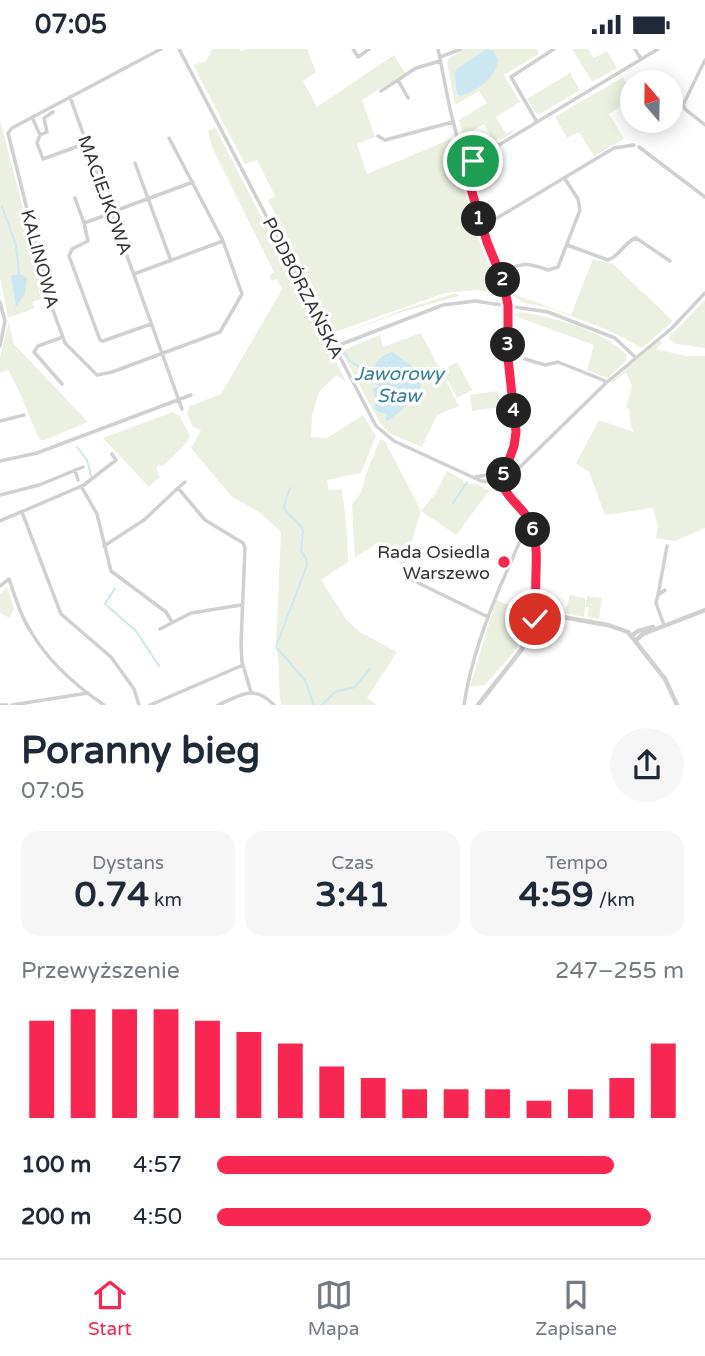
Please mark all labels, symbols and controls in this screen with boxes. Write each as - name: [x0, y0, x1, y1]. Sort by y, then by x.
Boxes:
- text: 07:05: [35, 9, 107, 40]
- north arrow: [620, 70, 682, 133]
- map controls: [620, 70, 683, 133]
- pin: [443, 131, 503, 191]
- street label: MACIEJKOWA: [73, 132, 137, 258]
- icon: arrive: [454, 142, 492, 180]
- pin: 1: [462, 201, 496, 237]
- street label: KALINOWA: [16, 207, 64, 311]
- text: 1: [473, 207, 484, 229]
- street label: PODBÓRZAŃSKA: [258, 214, 348, 362]
- pin: 2: [486, 263, 520, 297]
- text: 2: [497, 268, 508, 290]
- pin: 3: [490, 327, 526, 363]
- text: 3: [502, 333, 513, 355]
- water label: Jaworowy Staw: [354, 363, 447, 407]
- pin: 4: [496, 393, 532, 429]
- text: 4: [508, 399, 519, 421]
- pin: 5: [486, 457, 522, 493]
- text: 5: [498, 463, 509, 485]
- pin: 6: [516, 512, 550, 547]
- text: 6: [527, 518, 538, 540]
- place label: Rada Osiedla Warszewo: [377, 541, 490, 584]
- marker: Rada Osiedla Warszewo: [496, 554, 512, 570]
- pin: [505, 589, 565, 649]
- icon: check: [516, 600, 554, 638]
- text: Poranny bieg: [21, 728, 260, 774]
- button: share: [610, 728, 684, 802]
- text: 07:05: [21, 777, 85, 805]
- text: Dystans: [92, 852, 164, 874]
- text: Czas: [331, 852, 374, 874]
- text: Tempo: [546, 852, 608, 874]
- text: 0.74: [74, 874, 149, 916]
- text: 3:41: [315, 874, 390, 916]
- text: 4:59: [519, 874, 594, 916]
- text: km: [149, 889, 182, 911]
- text: /km: [594, 889, 635, 911]
- text: Przewyższenie: [21, 957, 180, 985]
- text: 247–255 m: [555, 957, 684, 985]
- text: 100 m: [21, 1151, 91, 1179]
- text: 4:57: [133, 1151, 182, 1179]
- text: 200 m: [21, 1203, 91, 1231]
- text: 4:50: [133, 1203, 182, 1231]
- tab: Start: [88, 1276, 132, 1340]
- tab: Mapa: [308, 1276, 359, 1340]
- tab: Zapisane: [535, 1276, 617, 1340]

